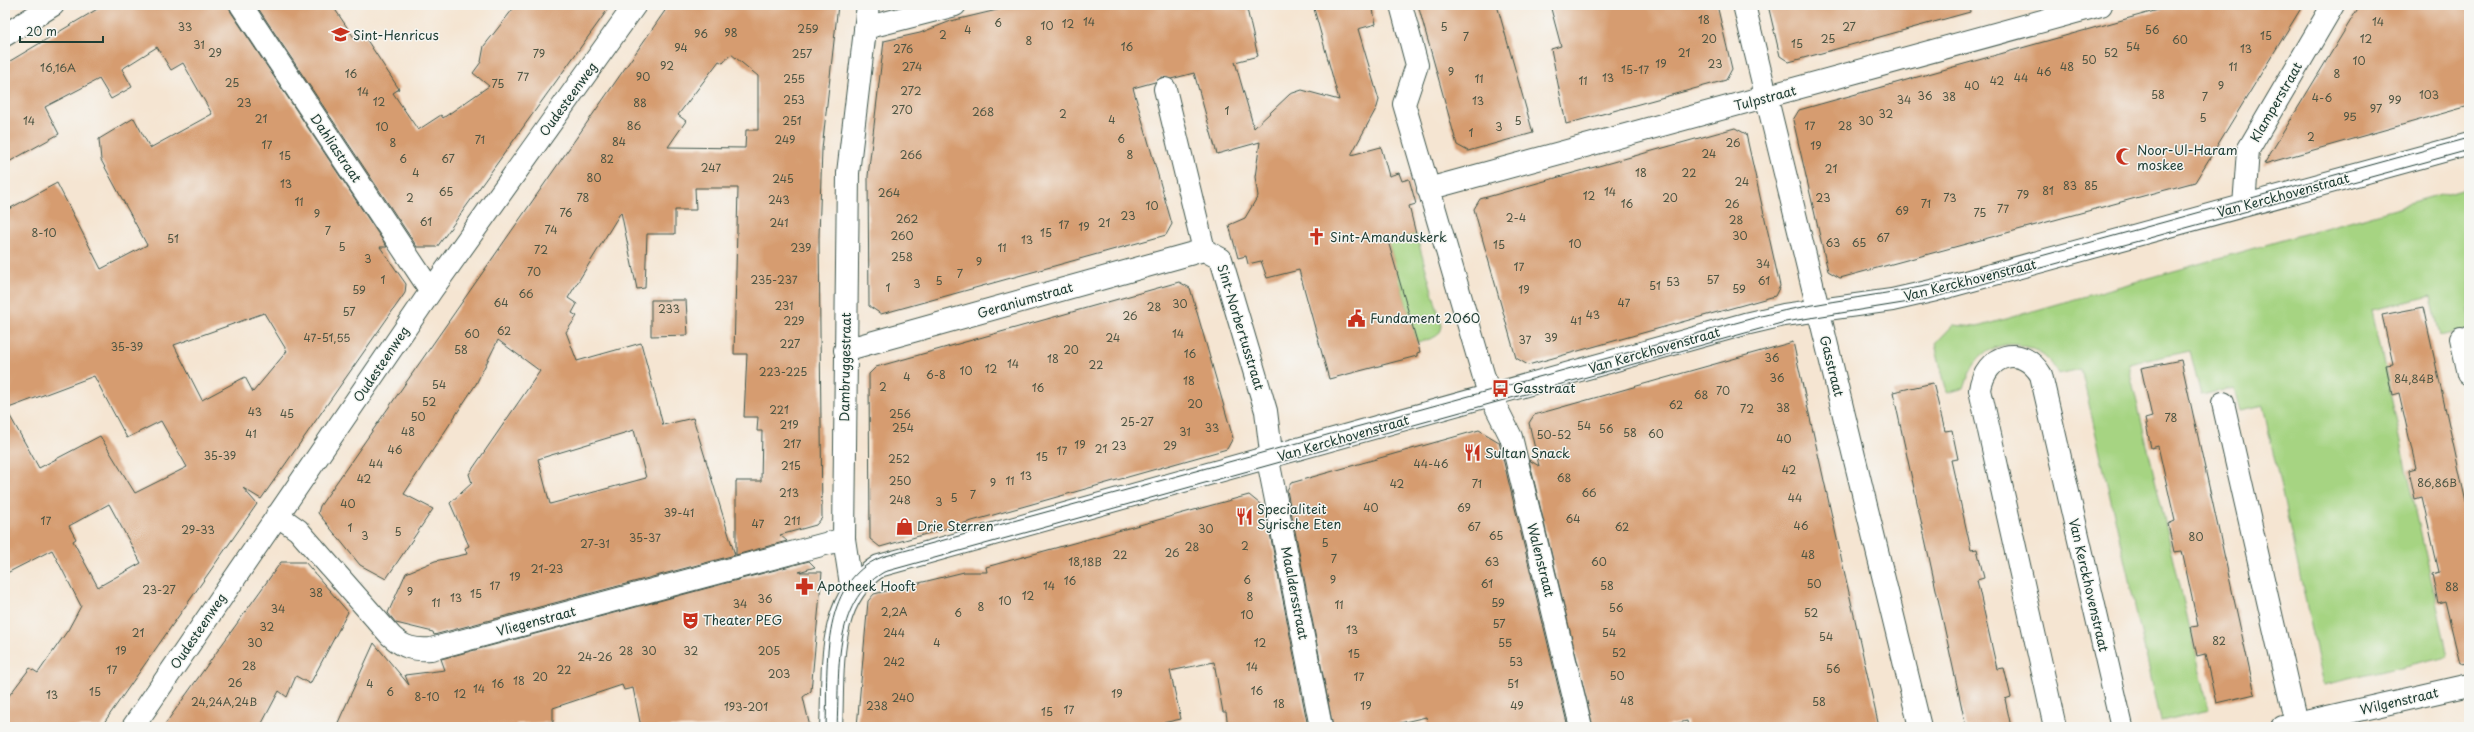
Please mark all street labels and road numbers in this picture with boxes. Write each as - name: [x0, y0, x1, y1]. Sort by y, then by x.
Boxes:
- street label: Oudesteenweg: [534, 58, 601, 140]
- street label: Klamperstraat: [2245, 58, 2306, 145]
- street label: Tulpstraat: [1732, 80, 1798, 115]
- street label: Dahliastraat: [306, 109, 367, 186]
- street label: Van Kerckhovenstraat: [2215, 168, 2351, 221]
- street label: Van Kerckhovenstraat: [1902, 254, 2038, 305]
- street label: Sint-Norbertusstraat: [1213, 261, 1270, 392]
- street label: Geraniumstraat: [975, 277, 1075, 322]
- street label: Dambruggestraat: [834, 312, 855, 422]
- street label: Oudesteenweg: [348, 322, 413, 406]
- street label: Van Kerckhovenstraat: [1586, 322, 1722, 377]
- street label: Gasstraat: [1816, 333, 1849, 398]
- street label: Van Kerckhovenstraat: [1275, 410, 1411, 465]
- street label: Van Kerckhovenstraat: [2065, 516, 2114, 653]
- street label: Walenstraat: [1523, 521, 1560, 599]
- street label: Maaldersstraat: [1277, 545, 1314, 641]
- street label: Oudesteenweg: [165, 589, 230, 673]
- street label: Vliegenstraat: [494, 601, 578, 640]
- street label: Wilgenstraat: [2358, 682, 2440, 719]

